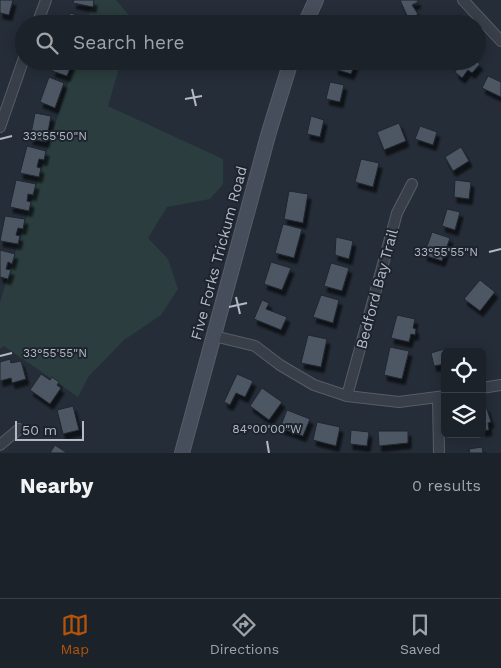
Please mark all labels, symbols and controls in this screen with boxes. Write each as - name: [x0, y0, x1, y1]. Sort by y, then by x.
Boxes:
- search box: [15, 15, 486, 70]
- icon: search: [33, 29, 61, 57]
- text: Search here: [73, 31, 184, 54]
- text: 33°55'50"N: [23, 129, 87, 143]
- street label: Five Forks Trickum Road: [187, 164, 251, 342]
- street label: Bedford Bay Trail: [352, 226, 402, 351]
- text: 33°55'55"N: [414, 245, 478, 259]
- text: 33°55'55"N: [23, 346, 87, 360]
- map controls: [441, 348, 486, 438]
- button: locate: [441, 348, 486, 393]
- button: layers: [441, 393, 486, 438]
- scale bar: [15, 418, 84, 441]
- text: 50 m: [22, 422, 57, 438]
- text: 84°00'00"W: [232, 422, 302, 436]
- text: Nearby: [20, 473, 93, 498]
- text: 0 results: [412, 476, 481, 495]
- tab: Map: [60, 611, 89, 657]
- tab: Directions: [210, 611, 279, 657]
- tab: Saved: [400, 611, 441, 657]

